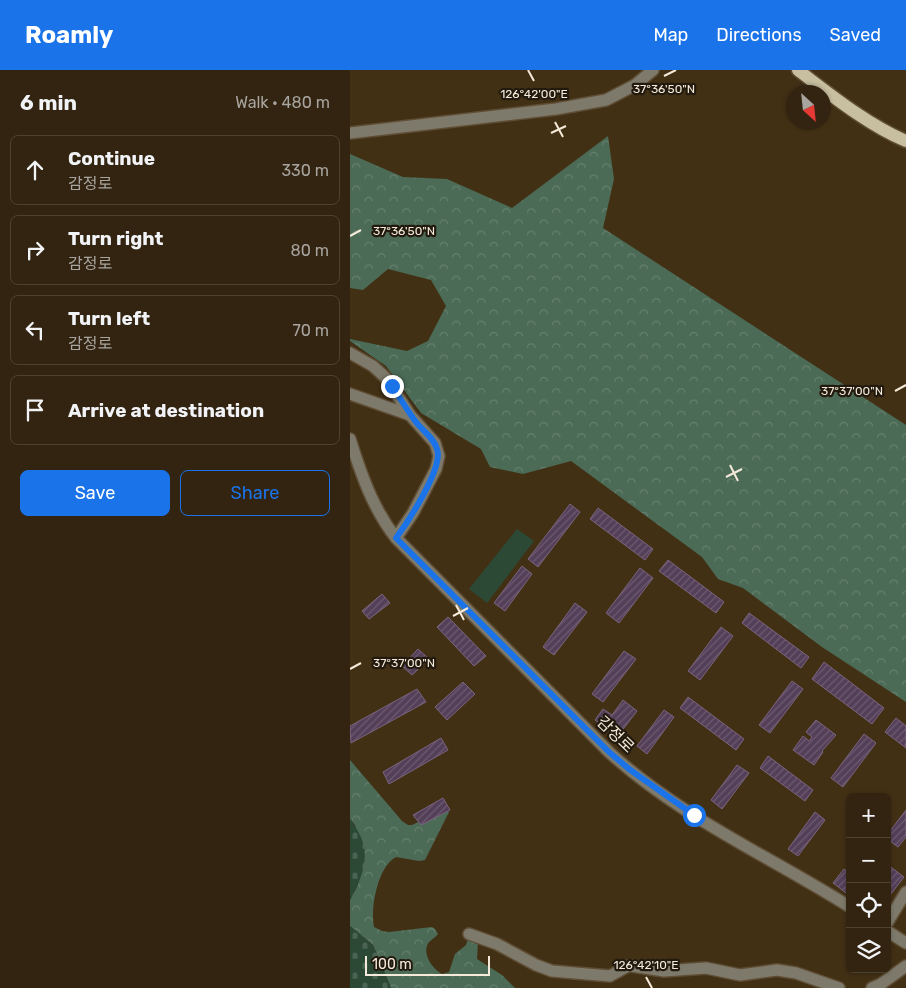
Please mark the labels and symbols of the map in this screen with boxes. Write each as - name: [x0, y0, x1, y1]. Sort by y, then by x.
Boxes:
- text: 37°36'50"N: [633, 82, 695, 96]
- north arrow: [786, 85, 831, 130]
- text: 126°42'00"E: [500, 87, 568, 101]
- text: 37°36'50"N: [373, 224, 435, 238]
- route end: [381, 375, 404, 398]
- text: 37°37'00"N: [821, 384, 883, 398]
- text: 37°37'00"N: [373, 656, 435, 670]
- street label: 감정로: [593, 712, 638, 757]
- route start: [683, 804, 706, 827]
- scale bar: [365, 953, 490, 976]
- text: 126°42'10"E: [613, 958, 679, 972]

